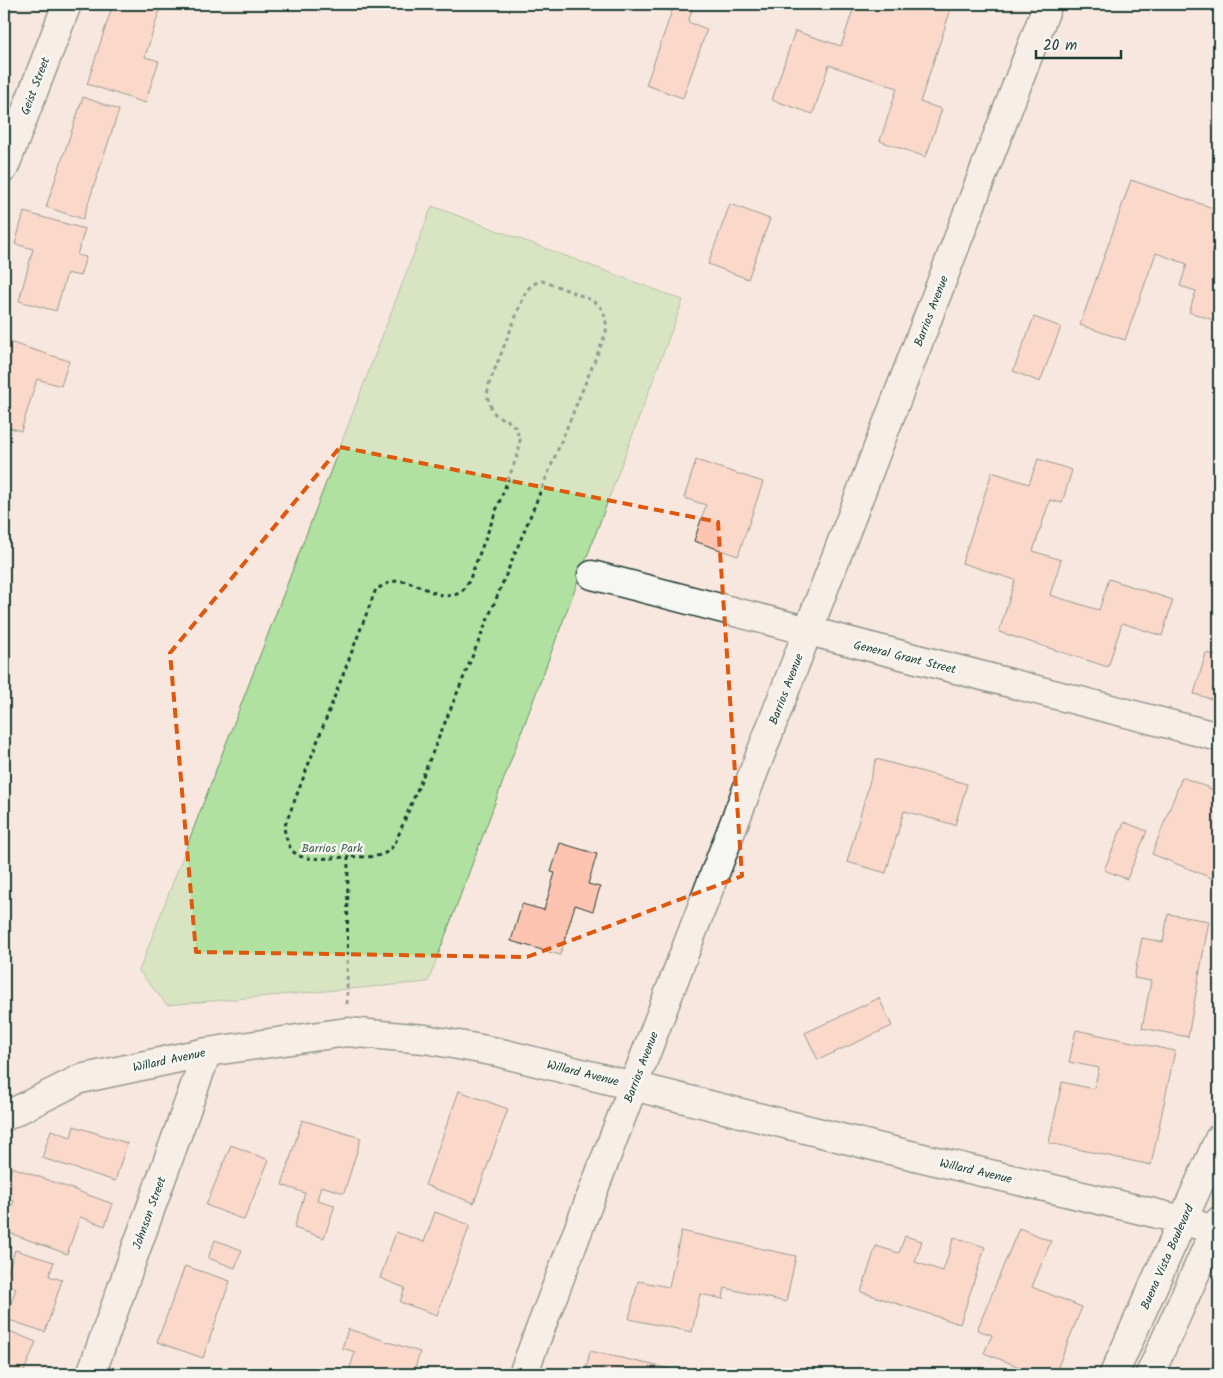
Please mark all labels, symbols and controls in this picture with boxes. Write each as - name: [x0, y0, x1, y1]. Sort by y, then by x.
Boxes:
- scale bar: [1036, 28, 1120, 60]
- text: 20 m: [1043, 34, 1077, 58]
- street label: Geist Street: [16, 54, 55, 118]
- street label: Barrios Avenue: [909, 272, 954, 349]
- street label: General Grant Street: [852, 636, 959, 680]
- street label: Barrios Avenue: [764, 650, 809, 727]
- park label: Barrios Park: [301, 839, 363, 858]
- street label: Barrios Avenue: [619, 1028, 664, 1105]
- street label: Willard Avenue: [131, 1043, 208, 1077]
- street label: Willard Avenue: [545, 1055, 622, 1092]
- street label: Willard Avenue: [938, 1154, 1015, 1189]
- street label: Johnson Street: [128, 1174, 172, 1252]
- street label: Buena Vista Boulevard: [1136, 1201, 1200, 1313]

